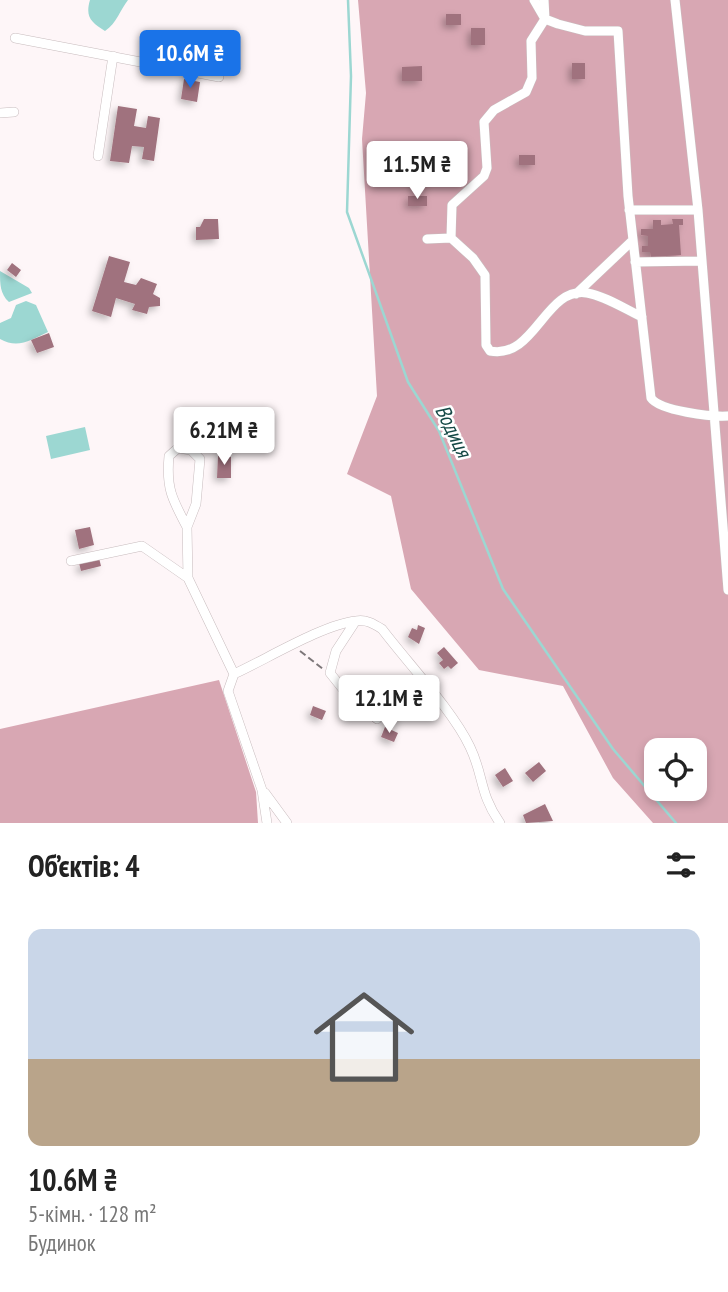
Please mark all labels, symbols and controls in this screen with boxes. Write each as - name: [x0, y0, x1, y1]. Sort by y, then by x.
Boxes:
- pin: 10.6M ₴: [125, 31, 255, 90]
- text: 10.6M ₴: [156, 38, 224, 67]
- pin: 11.5M ₴: [352, 142, 482, 201]
- text: 11.5M ₴: [383, 149, 451, 178]
- water label: Водиця: [429, 400, 478, 463]
- pin: 6.21M ₴: [159, 407, 289, 467]
- text: 6.21M ₴: [190, 415, 258, 444]
- pin: 12.1M ₴: [324, 676, 454, 735]
- text: 12.1M ₴: [355, 683, 423, 712]
- map controls: [644, 738, 707, 801]
- button: locate: [644, 738, 707, 801]
- text: Об’єктів: 4: [28, 846, 139, 885]
- icon: filters: [662, 846, 700, 884]
- icon: home: [301, 974, 427, 1100]
- text: 10.6M ₴: [28, 1160, 118, 1199]
- text: 5-кімн. · 128 m²: [28, 1199, 157, 1228]
- text: Будинок: [28, 1228, 96, 1257]

